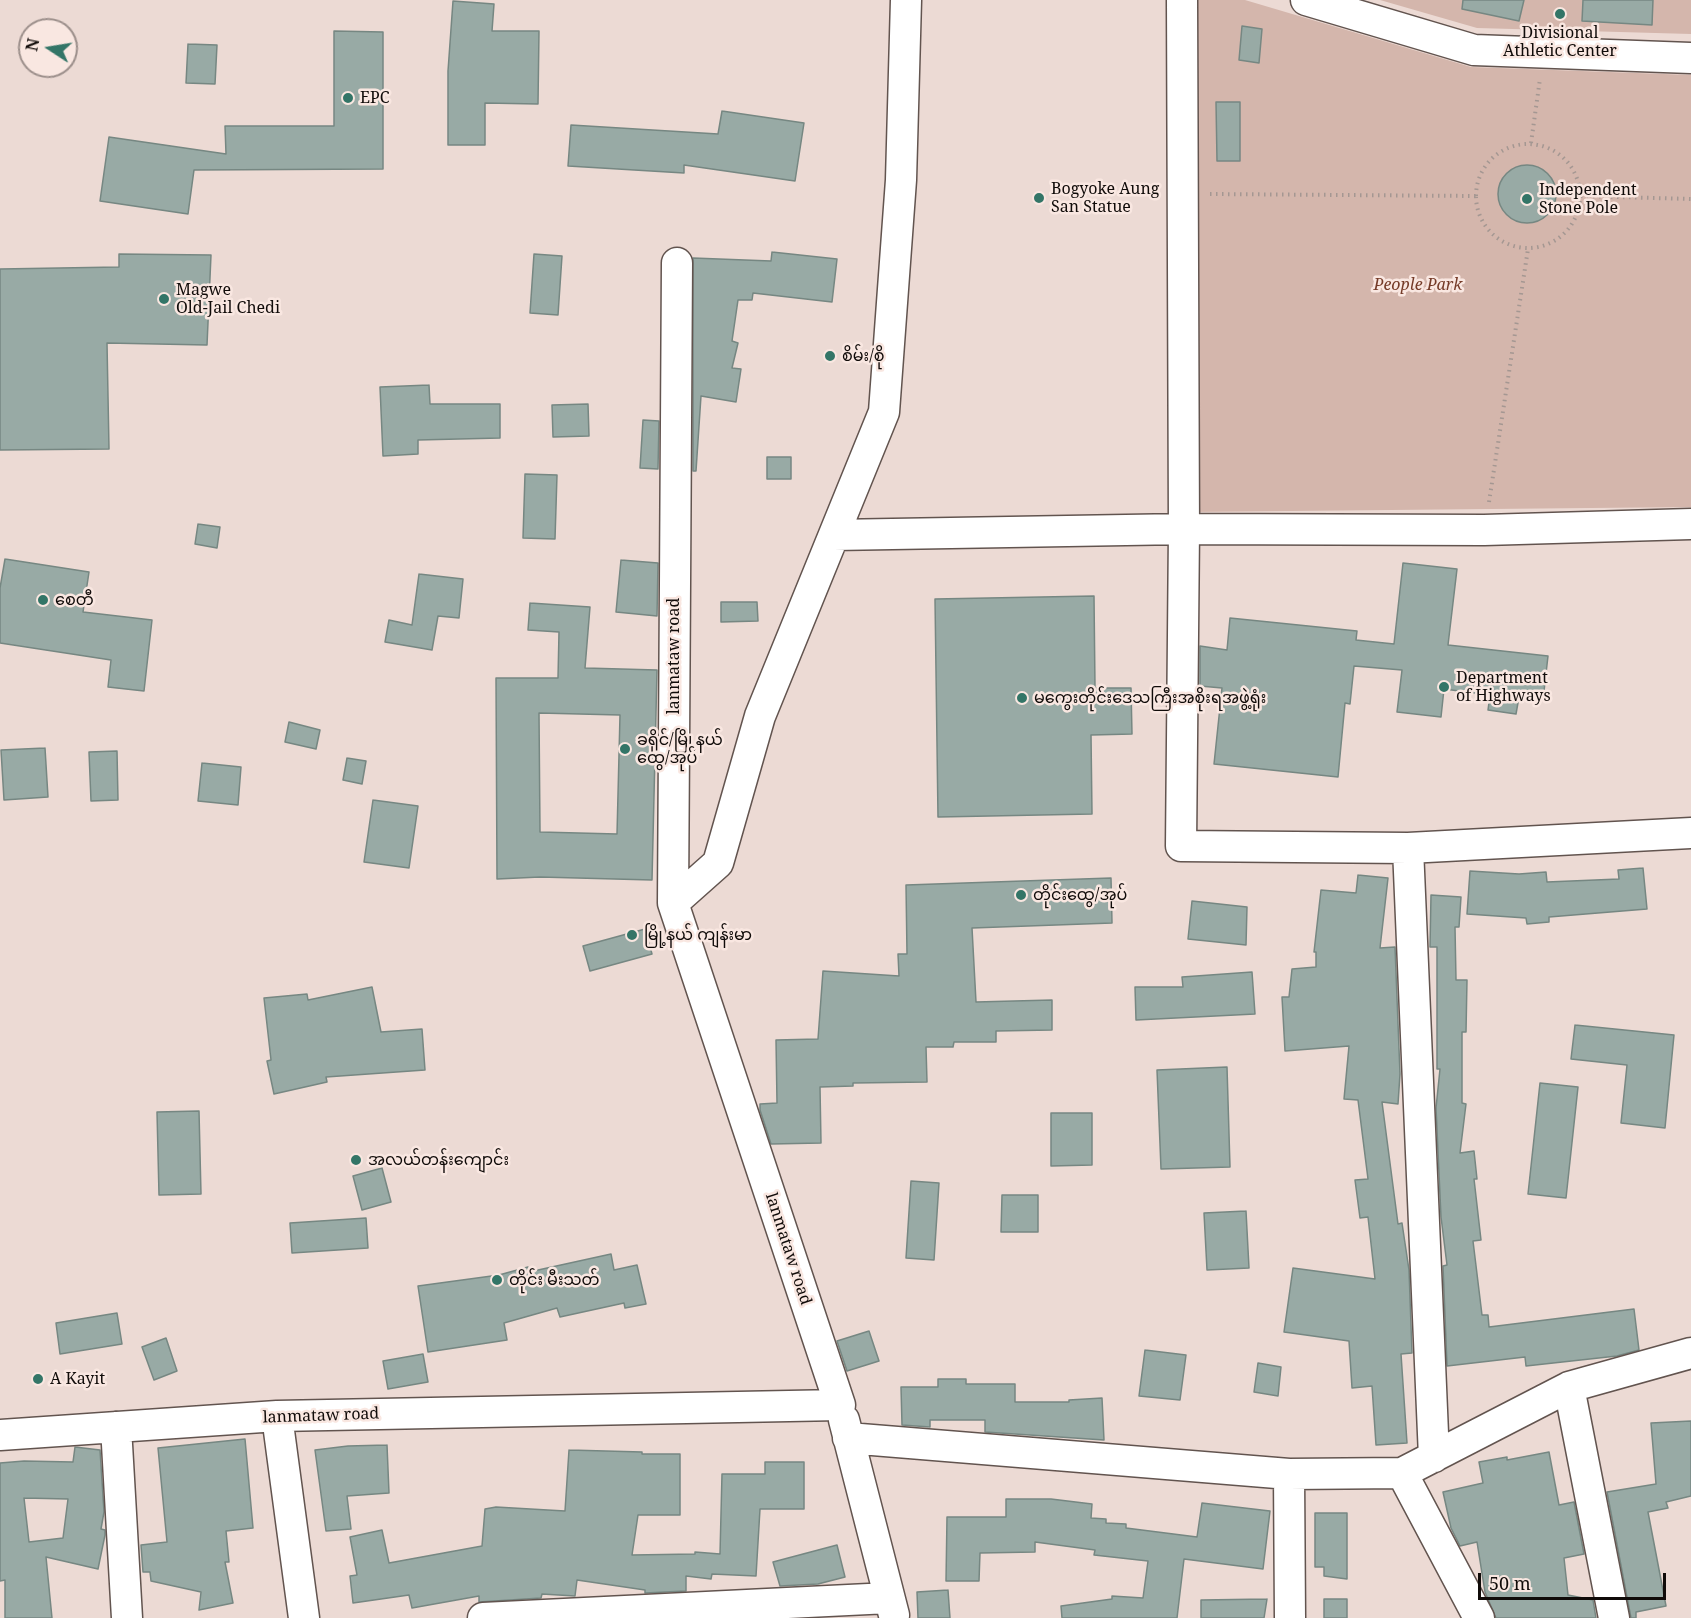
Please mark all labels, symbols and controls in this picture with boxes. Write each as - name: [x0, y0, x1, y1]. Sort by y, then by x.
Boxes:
- marker: Divisional Athletic Center: [1553, 7, 1567, 21]
- north arrow: [18, 18, 78, 78]
- place label: Divisional Athletic Center: [1503, 23, 1617, 61]
- text: N: [20, 36, 44, 53]
- place label: EPC: [360, 88, 389, 108]
- marker: EPC: [341, 91, 355, 105]
- place label: Bogyoke Aung San Statue: [1051, 179, 1159, 217]
- place label: Independent Stone Pole: [1539, 180, 1637, 218]
- marker: Bogyoke Aung San Statue: [1032, 191, 1046, 205]
- marker: Independent Stone Pole: [1520, 192, 1534, 206]
- park label: People Park: [1374, 275, 1462, 295]
- place label: Magwe Old-Jail Chedi: [176, 280, 280, 318]
- marker: Magwe Old-Jail Chedi: [157, 292, 171, 306]
- place label: စိမ်း/စို: [842, 346, 885, 366]
- marker: စိမ်း/စို: [823, 349, 837, 363]
- place label: စေတီ: [55, 590, 94, 610]
- marker: စေတီ: [36, 593, 50, 607]
- street label: lanmataw road: [664, 598, 684, 714]
- place label: Department of Highways: [1456, 668, 1551, 706]
- marker: Department of Highways: [1437, 680, 1451, 694]
- place label: မကွေးတိုင်းဒေသကြီးအစိုးရအဖွဲ့ရုံး: [1034, 688, 1266, 708]
- marker: မကွေးတိုင်းဒေသကြီးအစိုးရအဖွဲ့ရုံး: [1015, 691, 1029, 705]
- place label: ခရိုင်/မြို့နယ် ထွေ/အုပ်: [637, 730, 723, 768]
- marker: ခရိုင်/မြို့နယ် ထွေ/အုပ်: [618, 742, 632, 756]
- place label: တိုင်းထွေ/အုပ်: [1033, 885, 1127, 905]
- marker: တိုင်းထွေ/အုပ်: [1014, 888, 1028, 902]
- place label: မြို့နယ် ကျန်းမာ: [644, 925, 752, 945]
- marker: မြို့နယ် ကျန်းမာ: [625, 928, 639, 942]
- place label: အလယ်တန်းကျောင်း: [368, 1150, 509, 1170]
- marker: အလယ်တန်းကျောင်း: [349, 1153, 363, 1167]
- street label: lanmataw road: [761, 1191, 815, 1307]
- place label: တိုင်း မီးသတ်: [509, 1270, 599, 1290]
- marker: တိုင်း မီးသတ်: [490, 1273, 504, 1287]
- place label: A Kayit: [50, 1369, 105, 1389]
- marker: A Kayit: [31, 1372, 45, 1386]
- street label: lanmataw road: [262, 1404, 380, 1428]
- scale bar: [1481, 1561, 1668, 1599]
- text: 50 m: [1489, 1571, 1531, 1595]

